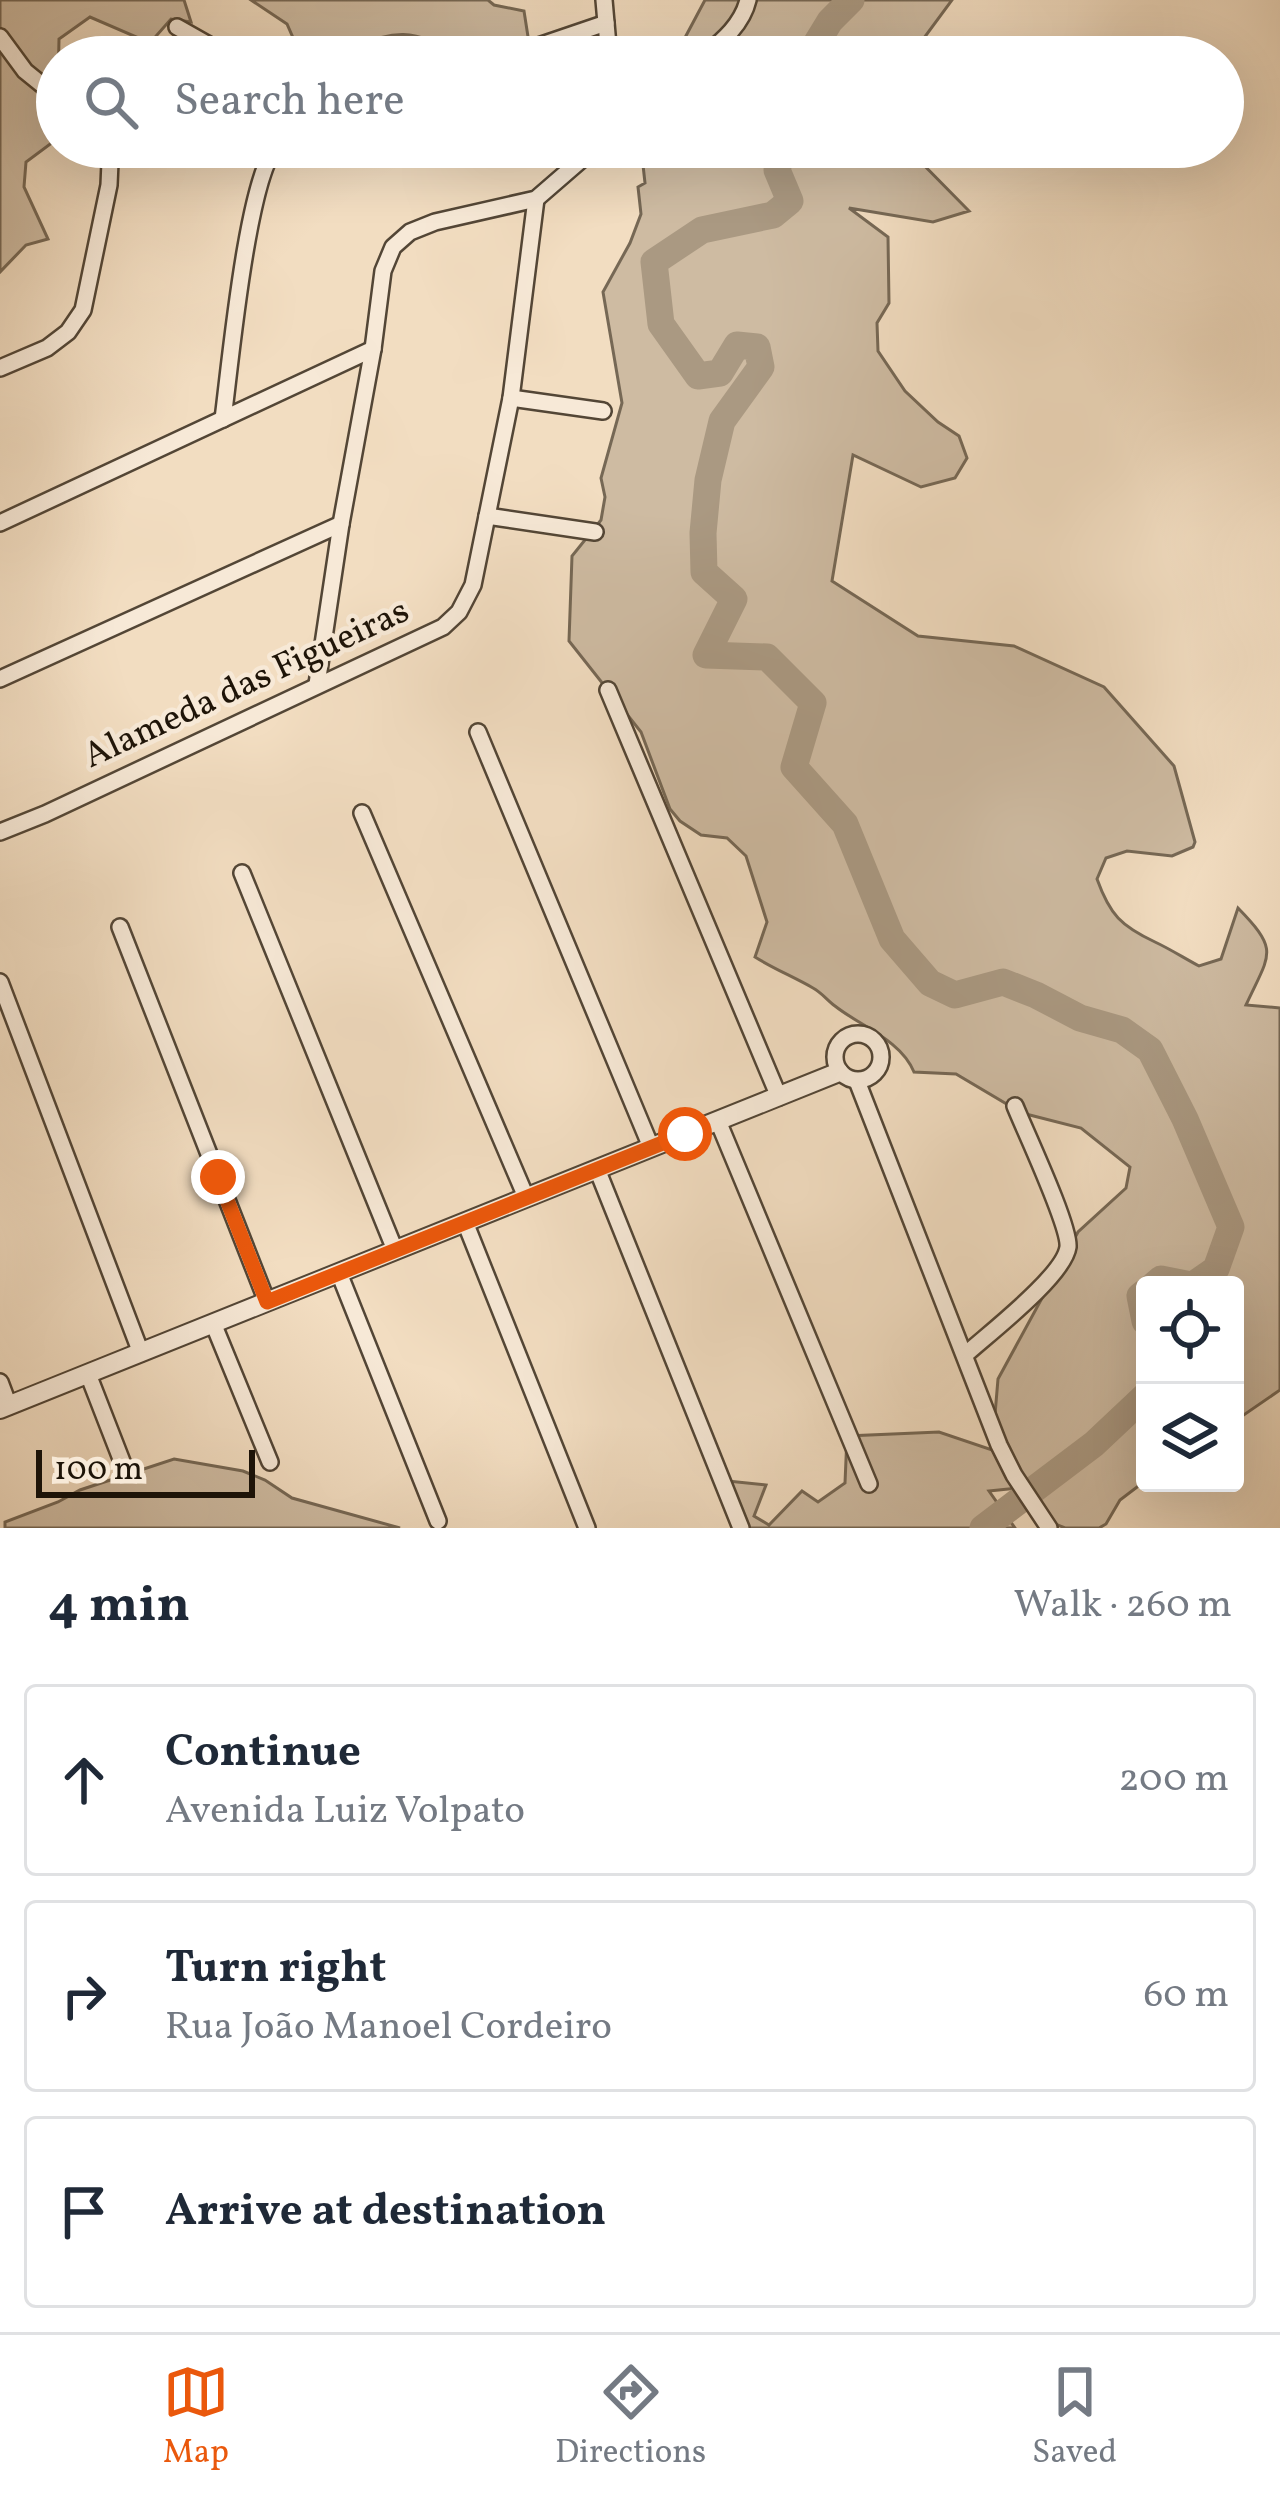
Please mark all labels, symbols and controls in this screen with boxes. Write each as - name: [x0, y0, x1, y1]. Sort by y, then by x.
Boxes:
- search box: [36, 36, 1244, 168]
- icon: search: [78, 69, 144, 135]
- text: Search here: [174, 71, 405, 134]
- street label: Alameda das Figueiras: [76, 587, 418, 783]
- route start: [658, 1107, 712, 1161]
- route end: [191, 1150, 245, 1204]
- map controls: [1136, 1276, 1244, 1492]
- button: locate: [1136, 1276, 1244, 1384]
- button: layers: [1136, 1384, 1244, 1492]
- scale bar: [36, 1444, 255, 1497]
- text: 100 m: [54, 1448, 143, 1494]
- text: 4 min: [48, 1571, 190, 1642]
- text: Walk · 260 m: [1014, 1579, 1232, 1633]
- text: Continue: [165, 1722, 361, 1785]
- icon: ahead: [51, 1747, 117, 1813]
- text: 200 m: [1118, 1753, 1229, 1807]
- text: Avenida Luiz Volpato: [165, 1785, 525, 1839]
- text: Turn right: [165, 1938, 386, 2001]
- icon: right: [51, 1963, 117, 2029]
- text: 60 m: [1144, 1969, 1229, 2023]
- text: Rua João Manoel Cordeiro: [165, 2001, 612, 2055]
- icon: arrive: [51, 2179, 117, 2245]
- text: Arrive at destination: [165, 2181, 606, 2244]
- tab: Map: [163, 2359, 229, 2477]
- tab: Directions: [555, 2359, 706, 2477]
- tab: Saved: [1032, 2359, 1117, 2477]

